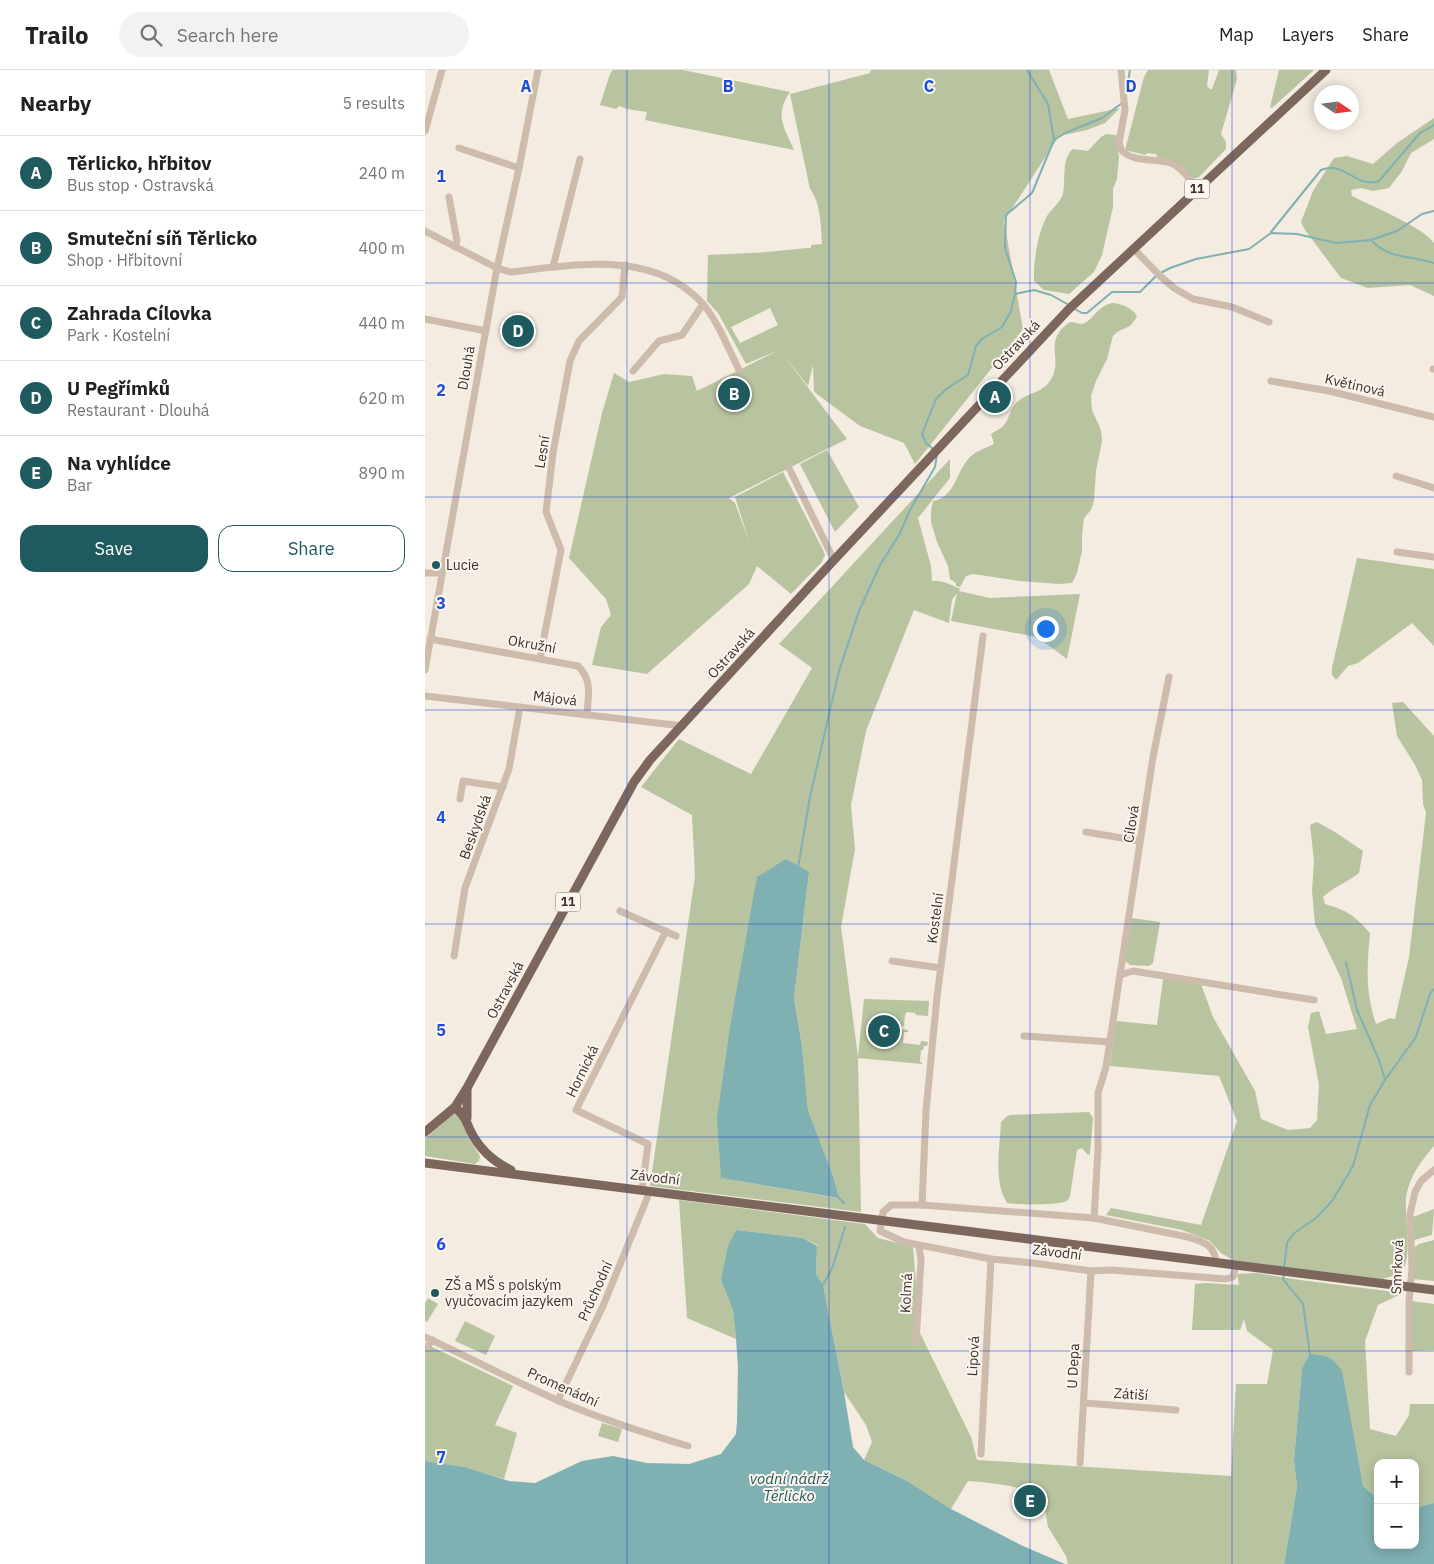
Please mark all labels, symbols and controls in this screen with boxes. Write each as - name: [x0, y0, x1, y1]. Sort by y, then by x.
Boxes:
- search box: [119, 12, 469, 57]
- text: Trailo: [25, 19, 89, 51]
- icon: search: [137, 21, 165, 49]
- text: Search here: [177, 23, 278, 47]
- text: Map: [1219, 23, 1254, 46]
- text: Layers: [1282, 23, 1334, 46]
- text: Share: [1362, 23, 1409, 46]
- text: A: [521, 76, 532, 96]
- text: B: [723, 76, 734, 96]
- text: C: [924, 76, 934, 96]
- text: D: [1125, 76, 1137, 96]
- north arrow: [1314, 85, 1359, 130]
- text: Nearby: [20, 89, 91, 117]
- text: 5 results: [342, 93, 405, 113]
- text: Těrlicko, hřbitov: [67, 151, 211, 175]
- text: A: [31, 163, 41, 183]
- text: 240 m: [358, 163, 405, 183]
- text: 1: [436, 166, 446, 186]
- text: Bus stop · Ostravská: [67, 175, 214, 195]
- road number: 11: [1185, 180, 1209, 198]
- text: Smuteční síň Těrlicko: [67, 226, 257, 250]
- text: B: [31, 238, 41, 258]
- text: 400 m: [358, 238, 405, 258]
- text: Shop · Hřbitovní: [67, 250, 182, 270]
- text: Zahrada Cílovka: [67, 301, 212, 325]
- pin: D: [502, 312, 534, 350]
- text: C: [31, 313, 41, 333]
- text: 440 m: [358, 313, 405, 333]
- street label: Ostravská: [988, 316, 1044, 374]
- text: Park · Kostelní: [67, 325, 170, 345]
- street label: Dlouhá: [453, 344, 479, 391]
- street label: Květinová: [1323, 369, 1388, 401]
- pin: B: [718, 375, 750, 413]
- text: U Pegřímků: [67, 376, 170, 400]
- pin: A: [979, 378, 1011, 416]
- text: 2: [436, 380, 446, 400]
- text: D: [30, 388, 42, 408]
- text: 620 m: [358, 388, 405, 408]
- text: Restaurant · Dlouhá: [67, 400, 209, 420]
- street label: Lesní: [531, 434, 554, 470]
- text: Na vyhlídce: [67, 451, 171, 475]
- text: E: [31, 463, 41, 483]
- text: 890 m: [358, 463, 405, 483]
- text: Bar: [67, 475, 92, 495]
- button: Save: [20, 525, 208, 572]
- button: Share: [218, 525, 405, 572]
- place label: Lucie: [446, 556, 479, 574]
- marker: Lucie: [430, 559, 442, 571]
- text: 3: [436, 593, 446, 613]
- your location: [1033, 616, 1059, 642]
- street label: Ostravská: [703, 623, 759, 682]
- street label: Okružní: [507, 631, 558, 657]
- street label: Májová: [532, 686, 579, 710]
- street label: Beskydská: [455, 792, 495, 862]
- street label: Cílová: [1119, 803, 1143, 844]
- text: 4: [436, 807, 446, 827]
- street label: Kostelní: [923, 891, 948, 944]
- road number: 11: [555, 892, 581, 912]
- street label: Ostravská: [482, 958, 528, 1022]
- pin: C: [868, 1012, 900, 1050]
- text: 5: [436, 1020, 446, 1040]
- street label: Hornická: [562, 1041, 603, 1100]
- street label: Závodní: [629, 1165, 681, 1189]
- text: 6: [436, 1234, 446, 1254]
- street label: Smrková: [1387, 1239, 1407, 1295]
- street label: Závodní: [1031, 1240, 1083, 1264]
- street label: Průchodní: [574, 1258, 616, 1324]
- street label: Kolmá: [896, 1272, 916, 1313]
- place label: ZŠ a MŠ s polským vyučovacím jazykem: [445, 1275, 573, 1310]
- marker: ZŠ a MŠ s polským vyučovacím jazykem: [429, 1287, 441, 1299]
- street label: Lipová: [963, 1335, 983, 1377]
- street label: U Depa: [1063, 1342, 1083, 1389]
- street label: Promenádní: [525, 1363, 602, 1411]
- street label: Zátiší: [1113, 1384, 1149, 1404]
- text: 7: [436, 1447, 446, 1467]
- map controls: [1374, 1459, 1419, 1549]
- button: +: [1374, 1459, 1419, 1504]
- water label: vodní nádrž Těrlicko: [750, 1469, 829, 1505]
- pin: E: [1014, 1482, 1046, 1520]
- button: −: [1374, 1504, 1419, 1549]

